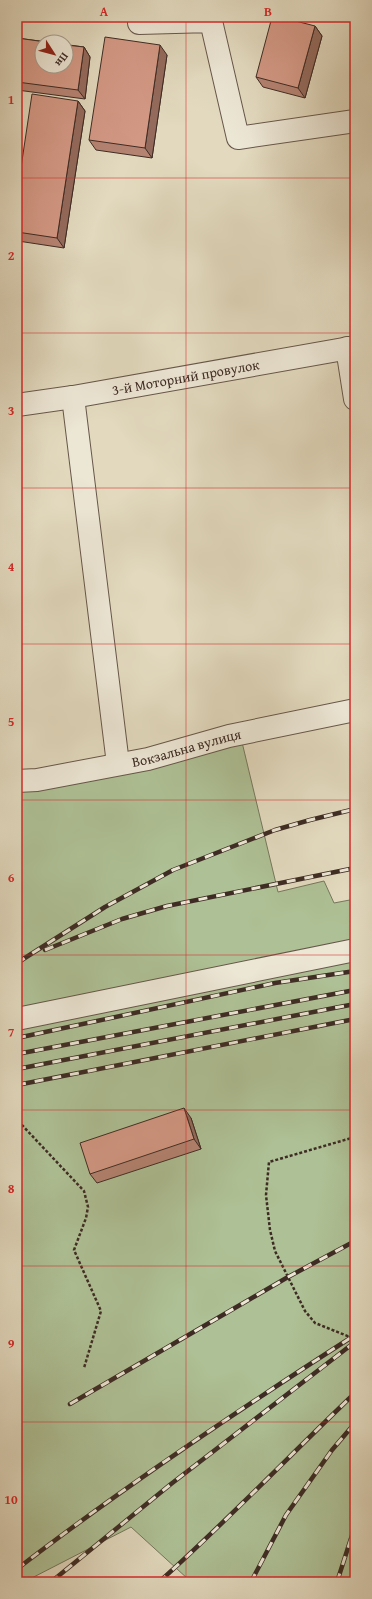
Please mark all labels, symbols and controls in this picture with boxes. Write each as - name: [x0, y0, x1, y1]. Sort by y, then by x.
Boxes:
- text: A: [100, 2, 109, 21]
- text: B: [264, 2, 272, 21]
- north arrow: [34, 34, 74, 74]
- text: Пн: [51, 49, 73, 71]
- text: 1: [8, 90, 14, 109]
- text: 2: [8, 246, 15, 265]
- street label: 3-й Моторний провулок: [110, 354, 262, 400]
- text: 3: [8, 401, 14, 420]
- text: 4: [8, 557, 15, 576]
- text: 5: [8, 712, 15, 731]
- street label: Вокзальна вулиця: [130, 724, 243, 772]
- text: 6: [8, 868, 15, 887]
- text: 7: [8, 1023, 15, 1042]
- text: 8: [8, 1179, 15, 1198]
- text: 9: [8, 1334, 15, 1353]
- text: 10: [4, 1490, 18, 1509]

